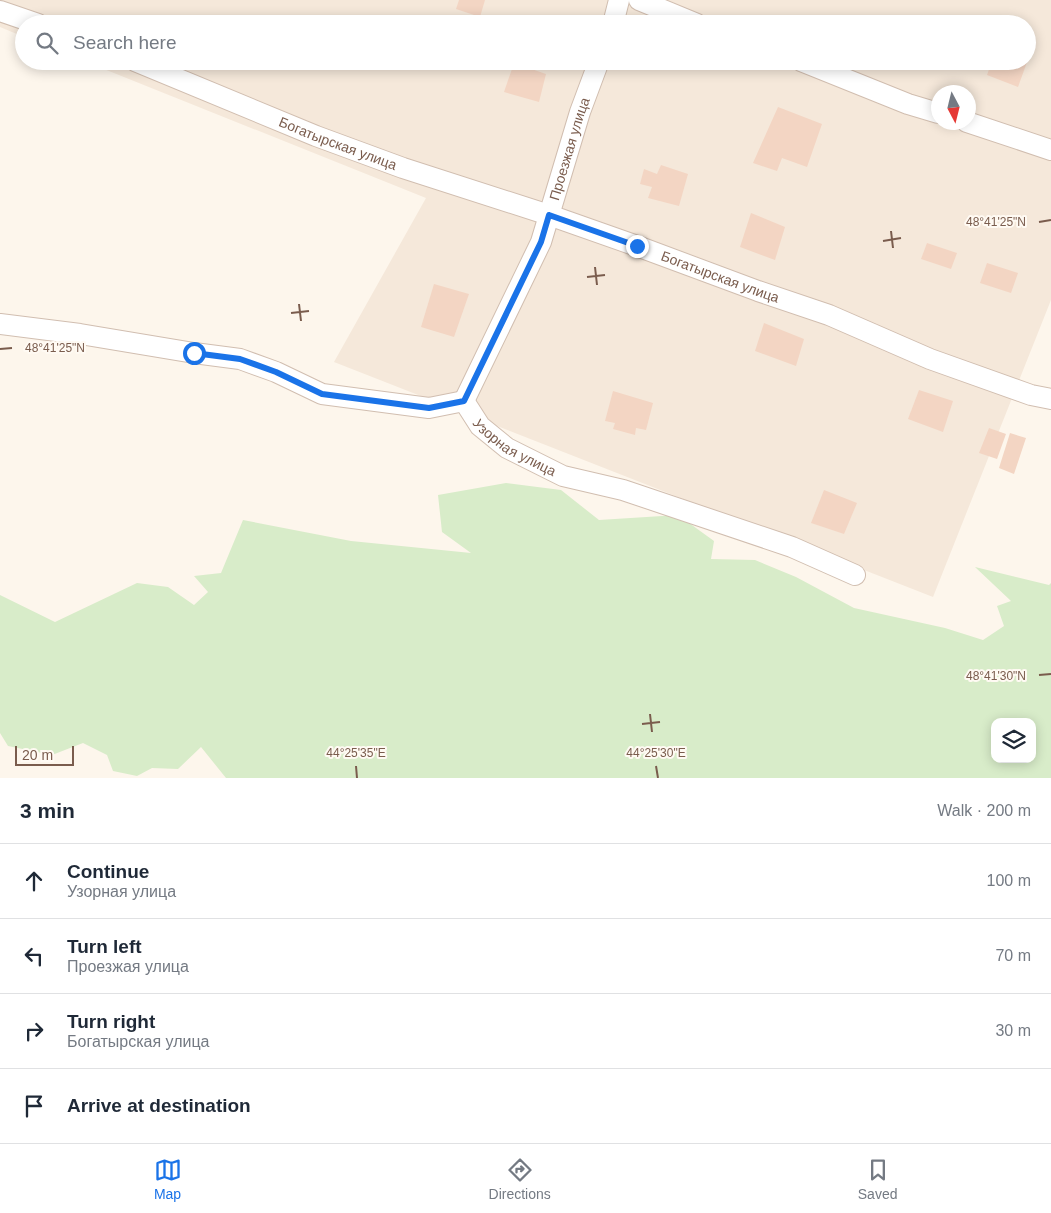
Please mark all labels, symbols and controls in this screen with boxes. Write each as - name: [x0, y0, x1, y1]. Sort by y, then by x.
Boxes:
- search box: [15, 15, 1036, 70]
- icon: search: [33, 29, 61, 57]
- text: Search here: [73, 32, 177, 53]
- north arrow: [931, 85, 976, 130]
- street label: Проезжая улица: [546, 95, 593, 202]
- street label: Богатырская улица: [277, 114, 399, 173]
- text: 48°41'25"N: [966, 215, 1026, 229]
- route end: [626, 235, 649, 258]
- street label: Богатырская улица: [659, 248, 782, 306]
- text: 48°41'25"N: [25, 341, 85, 355]
- route start: [183, 342, 206, 365]
- street label: Узорная улица: [470, 416, 559, 479]
- text: 48°41'30"N: [966, 669, 1026, 683]
- map controls: [991, 718, 1036, 763]
- button: layers: [991, 718, 1036, 763]
- scale bar: [15, 743, 74, 766]
- text: 44°25'35"E: [326, 746, 386, 760]
- text: 44°25'30"E: [626, 746, 686, 760]
- text: 20 m: [22, 747, 53, 763]
- text: 3 min: [20, 799, 75, 822]
- text: Walk · 200 m: [937, 802, 1031, 819]
- text: Continue: [67, 861, 149, 882]
- icon: ahead: [20, 867, 48, 895]
- text: 100 m: [987, 872, 1031, 889]
- text: Узорная улица: [67, 883, 176, 900]
- text: Turn left: [67, 936, 142, 957]
- icon: left: [20, 942, 48, 970]
- text: 70 m: [995, 947, 1031, 964]
- text: Проезжая улица: [67, 958, 189, 975]
- text: Turn right: [67, 1011, 155, 1032]
- icon: right: [20, 1017, 48, 1045]
- text: 30 m: [995, 1022, 1031, 1039]
- text: Богатырская улица: [67, 1033, 210, 1050]
- icon: arrive: [20, 1092, 48, 1120]
- text: Arrive at destination: [67, 1095, 251, 1116]
- tab: Map: [154, 1156, 182, 1202]
- tab: Directions: [489, 1156, 551, 1202]
- tab: Saved: [858, 1156, 897, 1202]

